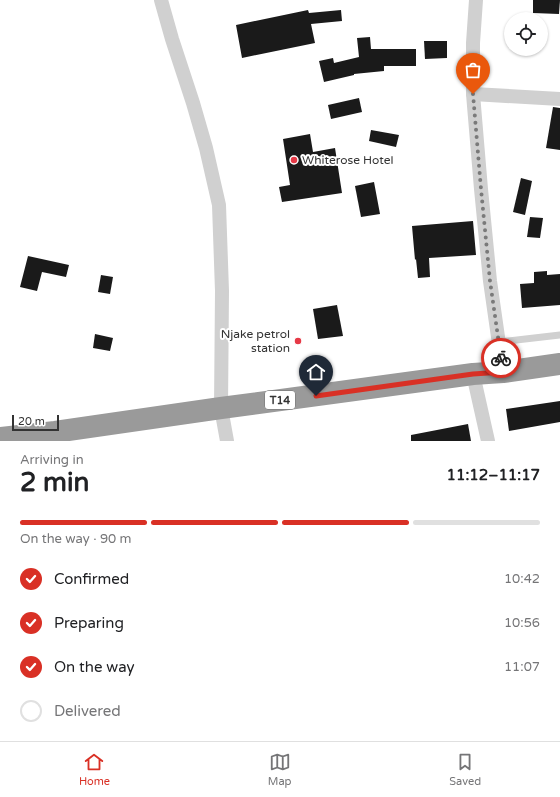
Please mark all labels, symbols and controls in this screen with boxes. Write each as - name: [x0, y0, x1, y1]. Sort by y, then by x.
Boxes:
- map controls: [504, 12, 548, 56]
- button: locate: [504, 12, 548, 56]
- pin: [456, 53, 490, 94]
- icon: bag: [462, 59, 484, 81]
- place label: Whiterose Hotel: [302, 153, 394, 167]
- marker: Whiterose Hotel: [289, 155, 299, 165]
- place label: Njake petrol station: [221, 327, 290, 355]
- marker: Njake petrol station: [293, 336, 303, 346]
- courier: [481, 338, 521, 378]
- icon: bike: [490, 347, 512, 369]
- pin: [299, 355, 333, 396]
- icon: home: [305, 361, 327, 383]
- road number: T14: [265, 391, 295, 409]
- scale bar: [12, 413, 59, 432]
- text: 20 m: [18, 415, 45, 428]
- text: Arriving in: [20, 452, 84, 468]
- text: 11:12–11:17: [447, 466, 540, 484]
- text: 2 min: [20, 467, 89, 498]
- text: On the way · 90 m: [20, 531, 132, 547]
- icon: check: [20, 568, 42, 590]
- text: Confirmed: [54, 570, 129, 588]
- text: 10:42: [504, 571, 540, 587]
- icon: check: [20, 612, 42, 634]
- text: Preparing: [54, 614, 124, 632]
- text: 10:56: [504, 615, 540, 631]
- icon: check: [20, 656, 42, 678]
- text: On the way: [54, 658, 134, 676]
- text: 11:07: [504, 659, 540, 675]
- text: Delivered: [54, 702, 121, 720]
- tab: Home: [79, 751, 110, 788]
- tab: Map: [268, 751, 292, 788]
- tab: Saved: [449, 751, 481, 788]

